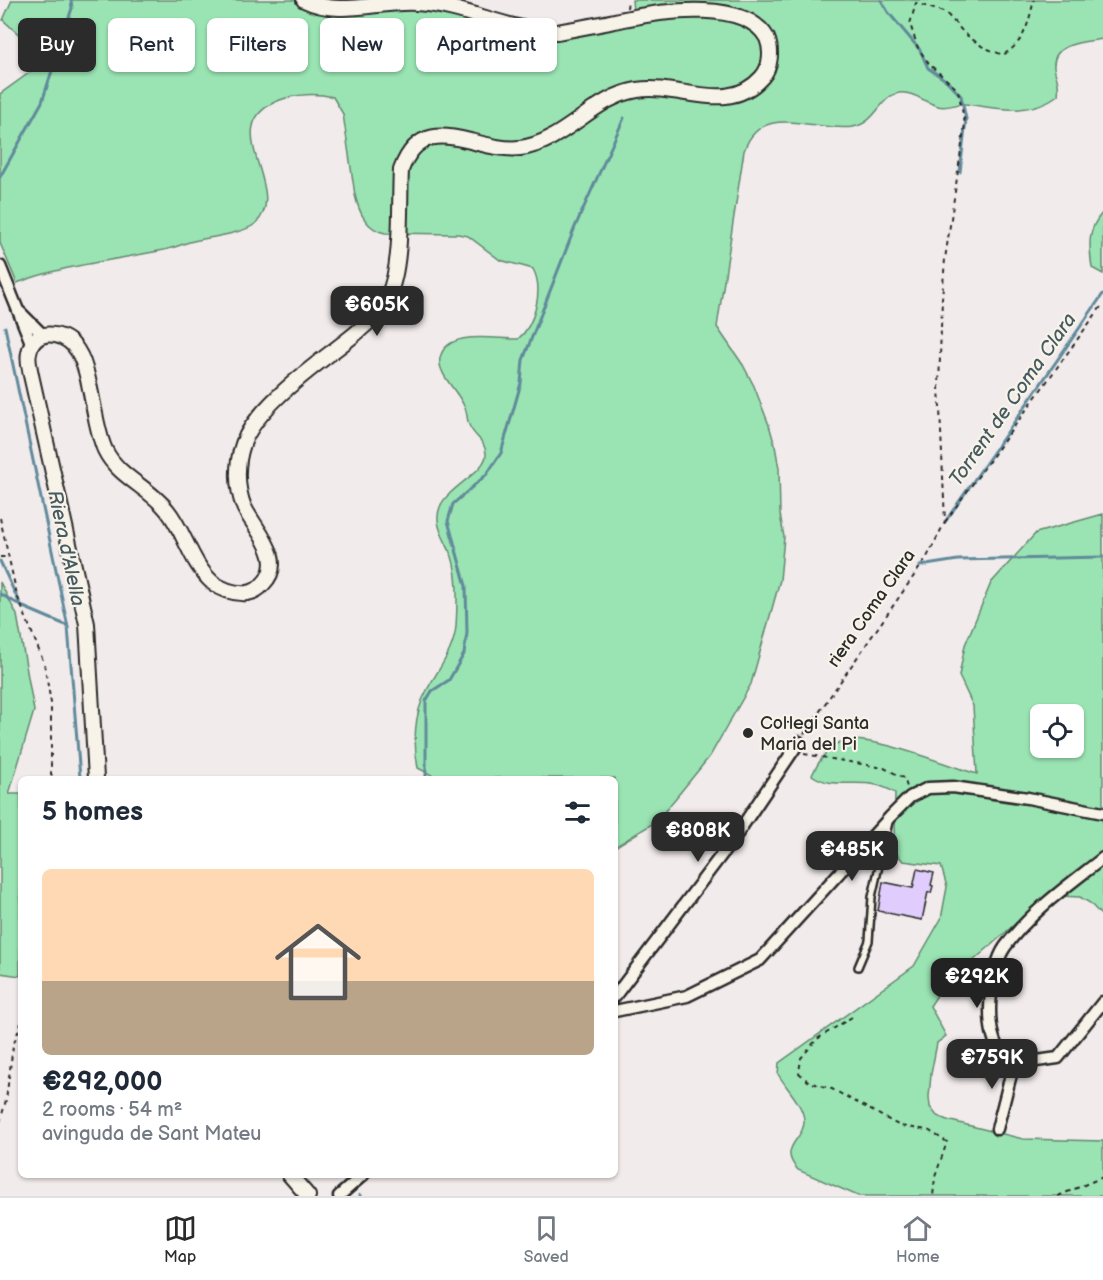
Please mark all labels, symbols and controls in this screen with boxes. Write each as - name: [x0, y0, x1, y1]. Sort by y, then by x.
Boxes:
- chip: Buy: [18, 18, 96, 72]
- chip: Rent: [108, 18, 195, 72]
- chip: Filters: [207, 18, 308, 72]
- chip: New: [320, 18, 404, 72]
- chip: Apartment: [416, 18, 557, 72]
- pin: €605K: [335, 286, 419, 337]
- text: €605K: [345, 293, 409, 317]
- water label: Torrent de Coma Clara: [944, 308, 1082, 491]
- water label: Riera d'Alella: [42, 488, 90, 608]
- street label: riera Coma Clara: [823, 545, 920, 671]
- map controls: [1030, 704, 1084, 758]
- button: locate: [1030, 704, 1084, 758]
- place label: Col·legi Santa Maria del Pi: [760, 713, 869, 755]
- marker: Col·legi Santa Maria del Pi: [741, 726, 755, 740]
- icon: filters: [561, 796, 594, 829]
- text: 5 homes: [42, 797, 143, 828]
- pin: €808K: [656, 812, 740, 863]
- text: €808K: [665, 819, 731, 843]
- pin: €485K: [810, 831, 894, 882]
- text: €485K: [820, 838, 884, 862]
- icon: home: [264, 908, 372, 1016]
- pin: €292K: [935, 958, 1019, 1009]
- text: €292K: [945, 965, 1009, 989]
- pin: €759K: [950, 1039, 1034, 1090]
- text: €759K: [961, 1046, 1023, 1070]
- text: €292,000: [42, 1067, 162, 1098]
- text: 2 rooms · 54 m²: [42, 1098, 182, 1122]
- text: avinguda de Sant Mateu: [42, 1122, 261, 1146]
- tab: Map: [164, 1212, 197, 1267]
- tab: Saved: [524, 1212, 569, 1267]
- tab: Home: [896, 1212, 939, 1267]

